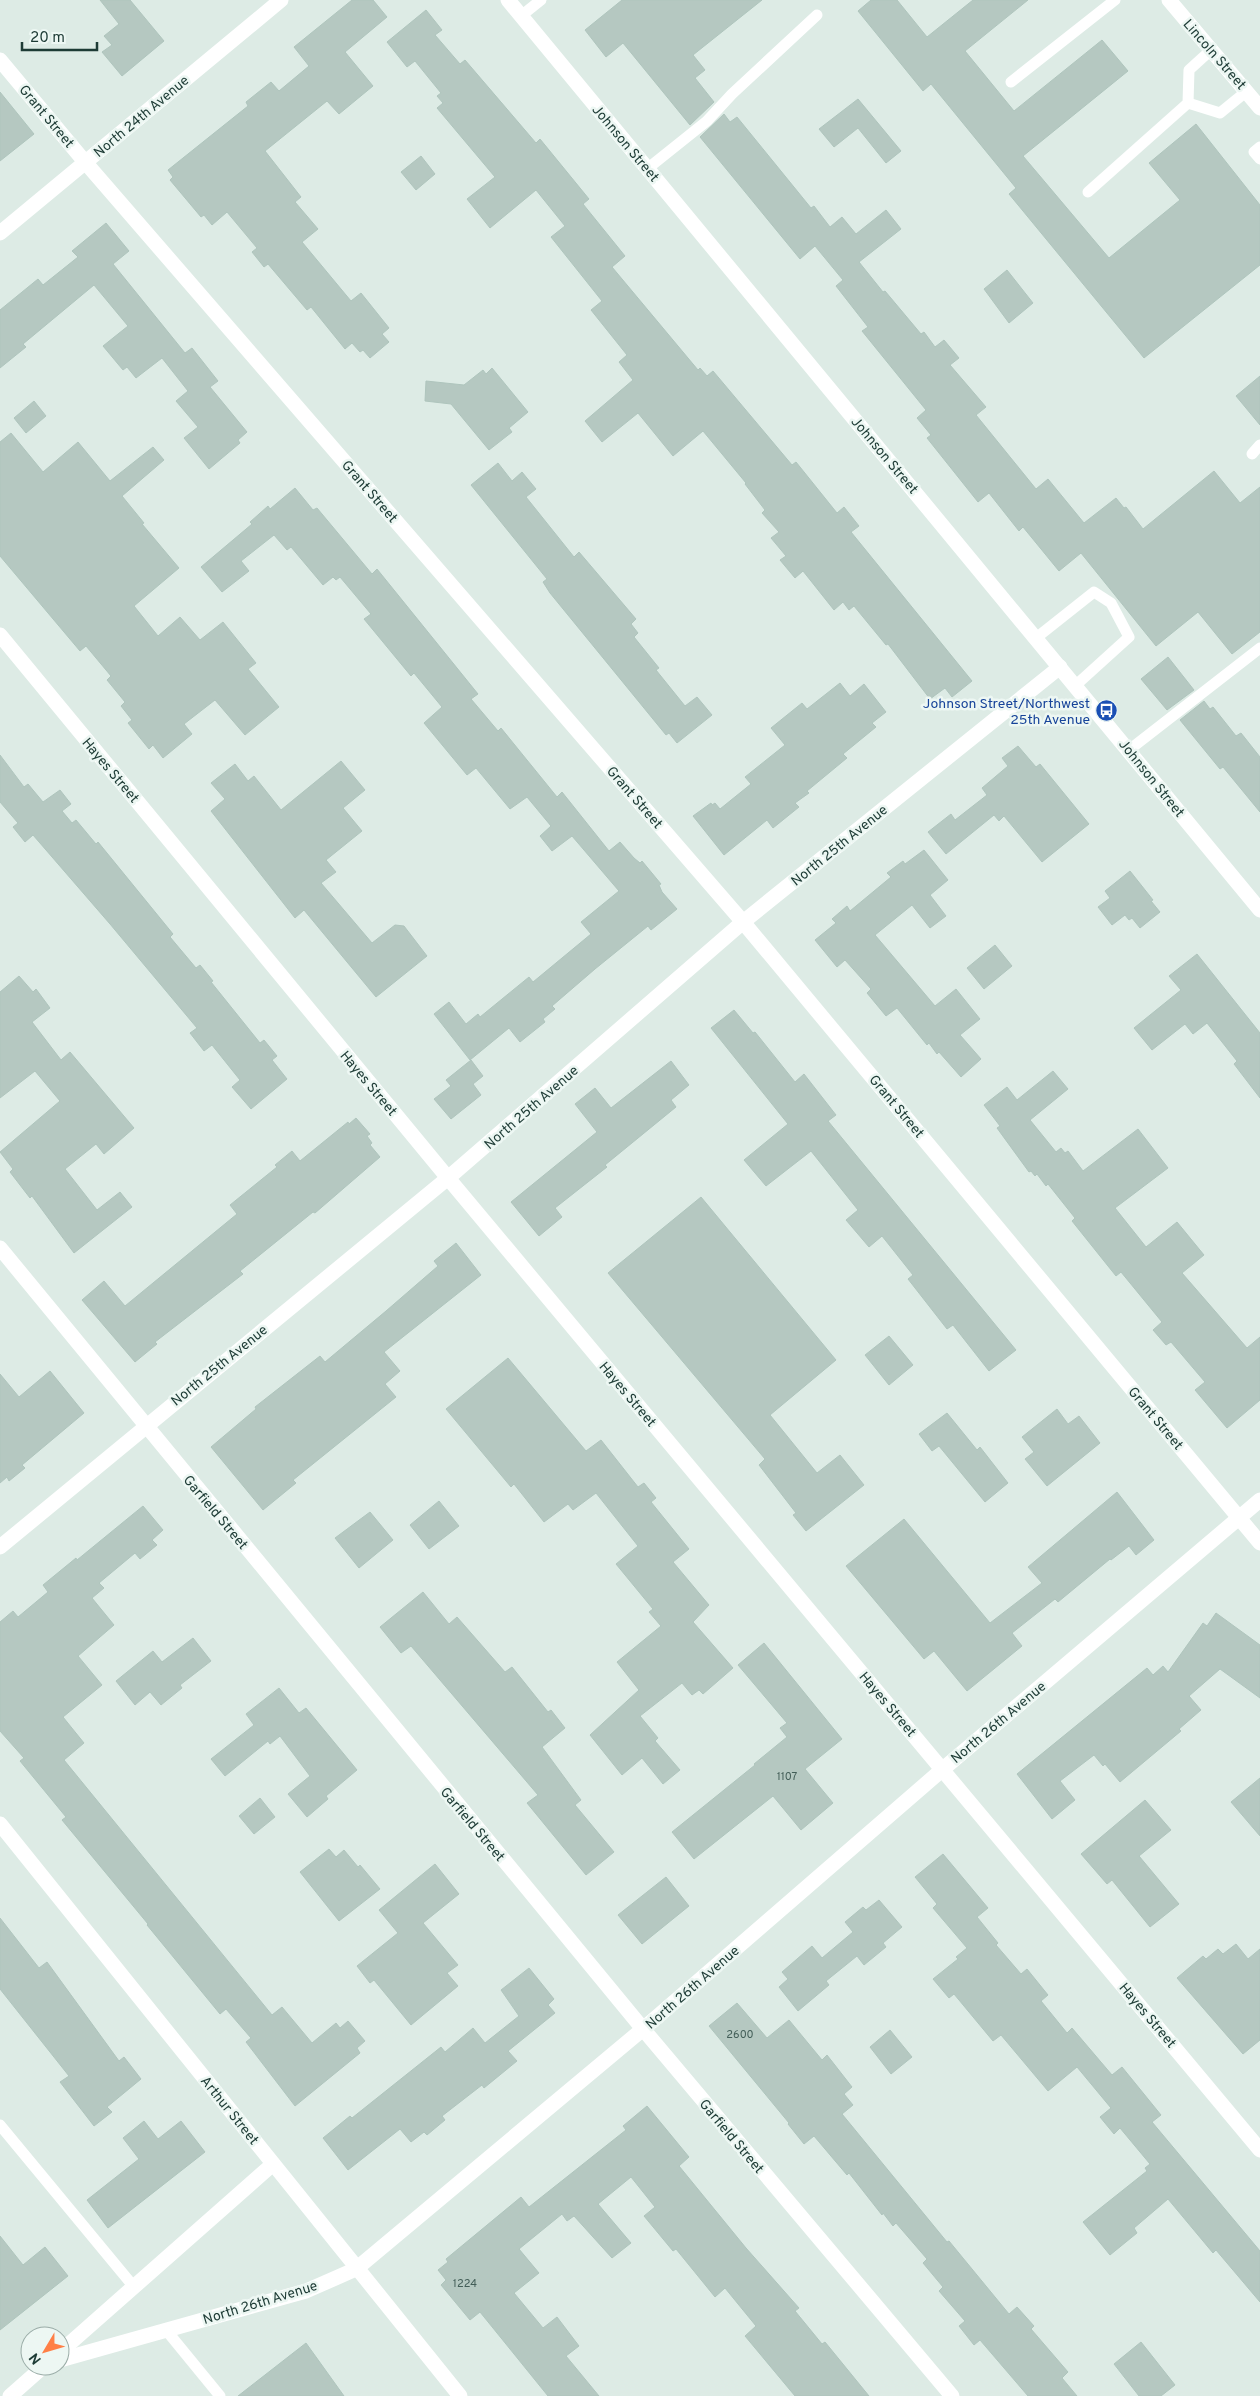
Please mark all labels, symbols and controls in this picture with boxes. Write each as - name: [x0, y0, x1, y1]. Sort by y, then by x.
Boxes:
- street label: Lincoln Street: [1179, 16, 1249, 94]
- scale bar: [22, 20, 98, 52]
- text: 20 m: [30, 29, 65, 48]
- street label: North 24th Avenue: [91, 72, 193, 162]
- street label: Grant Street: [15, 82, 77, 152]
- street label: Johnson Street: [588, 102, 662, 186]
- street label: Johnson Street: [847, 414, 921, 498]
- street label: Grant Street: [337, 457, 401, 527]
- place label: Johnson Street/Northwest 25th Avenue: [923, 696, 1090, 729]
- bus stop icon: Johnson Street/Northwest 25th Avenue: [1094, 699, 1118, 723]
- street label: Hayes Street: [78, 735, 142, 807]
- street label: Johnson Street: [1114, 737, 1187, 821]
- street label: Grant Street: [602, 763, 666, 833]
- street label: North 25th Avenue: [788, 802, 892, 890]
- street label: Hayes Street: [336, 1048, 400, 1120]
- street label: North 25th Avenue: [481, 1063, 583, 1154]
- street label: Grant Street: [865, 1072, 927, 1142]
- street label: North 25th Avenue: [168, 1322, 272, 1410]
- street label: Hayes Street: [595, 1359, 659, 1431]
- street label: Grant Street: [1124, 1384, 1186, 1454]
- street label: Garfield Street: [179, 1472, 251, 1554]
- street label: Hayes Street: [855, 1669, 919, 1741]
- street label: North 26th Avenue: [948, 1678, 1050, 1768]
- house number: 1107: [777, 1770, 798, 1784]
- street label: Garfield Street: [436, 1784, 508, 1866]
- street label: North 26th Avenue: [643, 1943, 743, 2034]
- street label: Hayes Street: [1115, 1980, 1179, 2052]
- house number: 2600: [726, 2028, 754, 2042]
- street label: Arthur Street: [196, 2073, 262, 2149]
- street label: Garfield Street: [695, 2096, 767, 2178]
- house number: 1224: [453, 2277, 477, 2291]
- street label: North 26th Avenue: [201, 2278, 320, 2329]
- north arrow: [20, 2326, 70, 2376]
- text: N: [26, 2349, 46, 2367]

